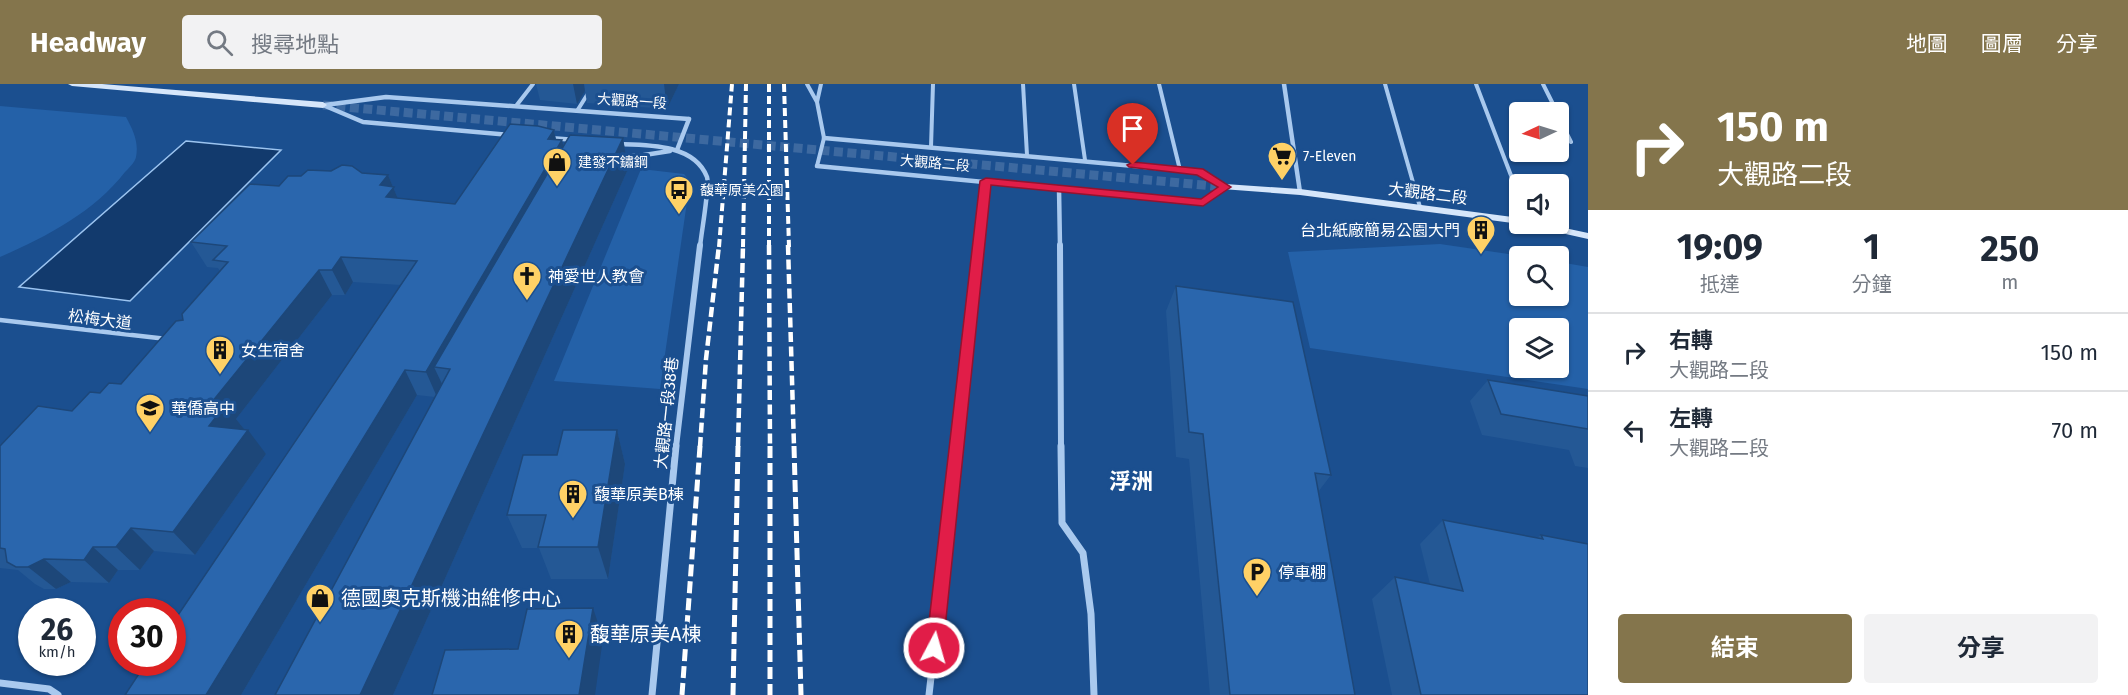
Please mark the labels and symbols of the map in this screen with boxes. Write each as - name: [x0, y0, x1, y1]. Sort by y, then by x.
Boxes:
- street label: 大觀路一段: [596, 91, 667, 112]
- north arrow: [1509, 102, 1569, 162]
- pin: [1107, 103, 1158, 165]
- supermarket icon: 7-Eleven: [1266, 140, 1298, 182]
- shop icon: 建發不鏽鋼: [541, 146, 573, 188]
- place label: 7-Eleven: [1303, 148, 1357, 165]
- street label: 大觀路二段: [899, 152, 971, 175]
- place label: 建發不鏽鋼: [578, 154, 648, 171]
- bus stop icon: 馥華原美公園: [663, 174, 695, 216]
- street label: 大觀路二段: [1387, 179, 1469, 208]
- place label: 馥華原美公園: [700, 182, 784, 199]
- building icon: 台北紙廠簡易公園大門: [1465, 214, 1497, 256]
- place label: 台北紙廠簡易公園大門: [1300, 221, 1460, 240]
- church icon: 神愛世人教會: [511, 260, 543, 302]
- place label: 神愛世人教會: [548, 267, 644, 286]
- street label: 松梅大道: [67, 306, 133, 333]
- building icon: 女生宿舍: [204, 334, 236, 376]
- place label: 女生宿舍: [241, 341, 305, 360]
- street label: 大觀路一段38巷: [651, 356, 682, 470]
- school or university icon: 華僑高中: [134, 392, 166, 434]
- place label: 華僑高中: [171, 399, 235, 418]
- district label: 浮洲: [1109, 468, 1153, 495]
- building icon: 馥華原美B棟: [557, 478, 589, 520]
- place label: 馥華原美B棟: [594, 485, 684, 504]
- parking icon: 停車棚: [1241, 556, 1273, 598]
- place label: 停車棚: [1278, 563, 1326, 582]
- shop icon: 德國奧克斯機油維修中心: [304, 582, 336, 624]
- place label: 德國奧克斯機油維修中心: [341, 586, 561, 610]
- speed limit sign: 30: [108, 598, 186, 676]
- position arrow: [902, 616, 966, 680]
- building icon: 馥華原美A棟: [553, 618, 585, 660]
- place label: 馥華原美A棟: [590, 622, 701, 646]

